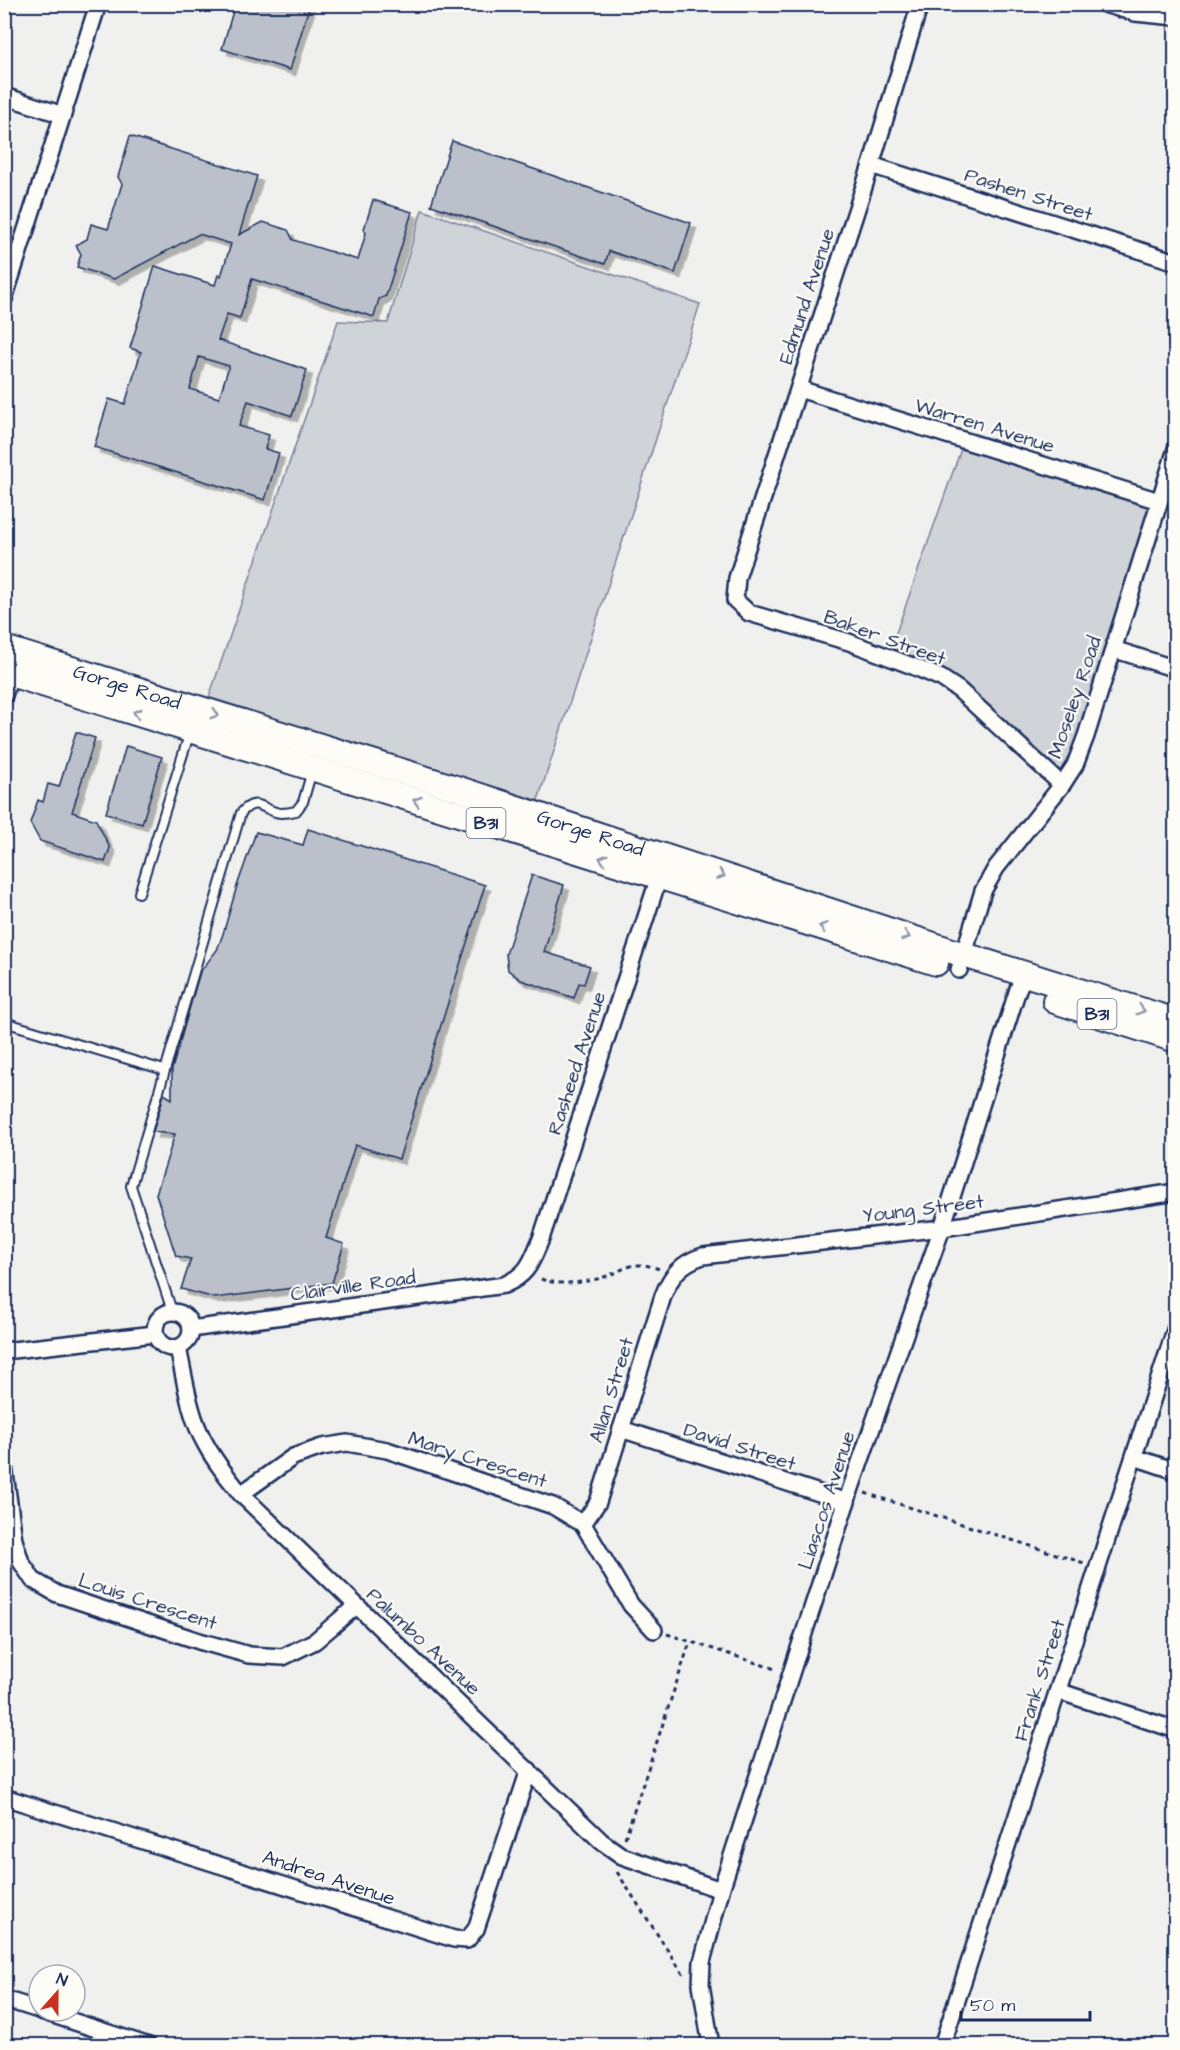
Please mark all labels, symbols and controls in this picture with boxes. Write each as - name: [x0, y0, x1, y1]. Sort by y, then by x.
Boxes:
- street label: Pashen Street: [961, 161, 1096, 229]
- street label: Edmund Avenue: [772, 225, 842, 368]
- street label: Warren Avenue: [911, 391, 1058, 461]
- street label: Baker Street: [820, 603, 950, 673]
- street label: Moseley Road: [1041, 632, 1110, 763]
- street label: Gorge Road: [70, 657, 184, 717]
- one-way arrow: [209, 707, 220, 719]
- one-way arrow: [132, 708, 143, 721]
- one-way arrow: [412, 796, 423, 808]
- street label: Gorge Road: [533, 803, 648, 864]
- road number: B31: [466, 808, 506, 838]
- one-way arrow: [598, 854, 609, 866]
- one-way arrow: [715, 868, 726, 880]
- one-way arrow: [818, 922, 829, 934]
- one-way arrow: [900, 929, 911, 941]
- street label: Rasheed Avenue: [541, 988, 613, 1139]
- road number: B31: [1078, 999, 1116, 1029]
- one-way arrow: [1135, 1003, 1146, 1015]
- street label: Young Street: [861, 1188, 986, 1231]
- street label: Clairville Road: [289, 1263, 417, 1309]
- street label: Allan Street: [583, 1334, 641, 1446]
- street label: David Street: [680, 1416, 799, 1478]
- street label: Mary Crescent: [404, 1424, 551, 1497]
- street label: Liascos Avenue: [791, 1427, 863, 1573]
- street label: Louis Crescent: [75, 1566, 220, 1638]
- street label: Palumbo Avenue: [360, 1581, 487, 1702]
- street label: Frank Street: [1007, 1616, 1073, 1745]
- street label: Andrea Avenue: [259, 1843, 399, 1913]
- north arrow: [27, 1963, 87, 2023]
- text: N: [53, 1968, 71, 1992]
- scale bar: [961, 1984, 1090, 2022]
- text: 50 m: [970, 1993, 1015, 2018]

